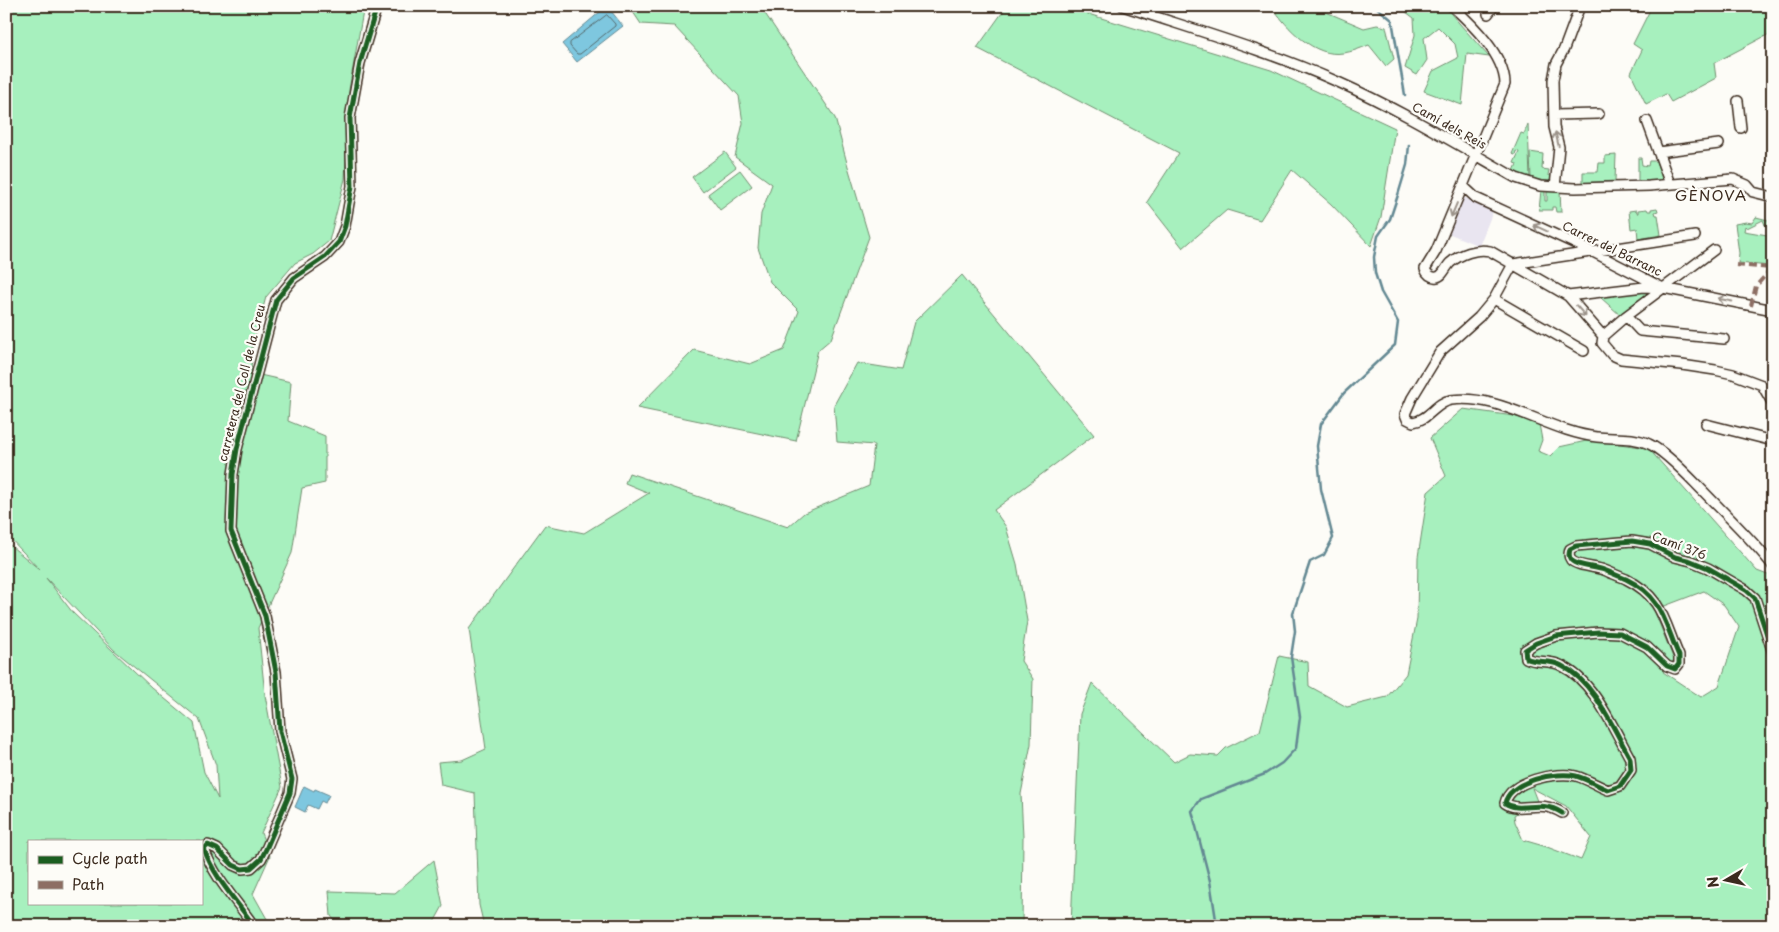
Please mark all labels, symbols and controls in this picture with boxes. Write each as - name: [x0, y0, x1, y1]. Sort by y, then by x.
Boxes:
- street label: Camí dels Reis: [1409, 97, 1490, 153]
- one-way arrow: [1552, 131, 1561, 147]
- district label: GÈNOVA: [1675, 183, 1747, 206]
- one-way arrow: [1448, 202, 1458, 217]
- street label: Carrer del Barranc: [1560, 216, 1665, 280]
- one-way arrow: [1533, 223, 1548, 233]
- one-way arrow: [1717, 295, 1733, 304]
- street label: carretera del Coll de la Creu: [213, 302, 269, 463]
- one-way arrow: [1576, 305, 1587, 318]
- street label: Camí 376: [1650, 527, 1709, 564]
- legend: [28, 840, 202, 904]
- text: Cycle path: [72, 846, 148, 869]
- north arrow: [1702, 854, 1752, 904]
- text: Path: [72, 872, 104, 895]
- text: N: [1701, 875, 1724, 889]

